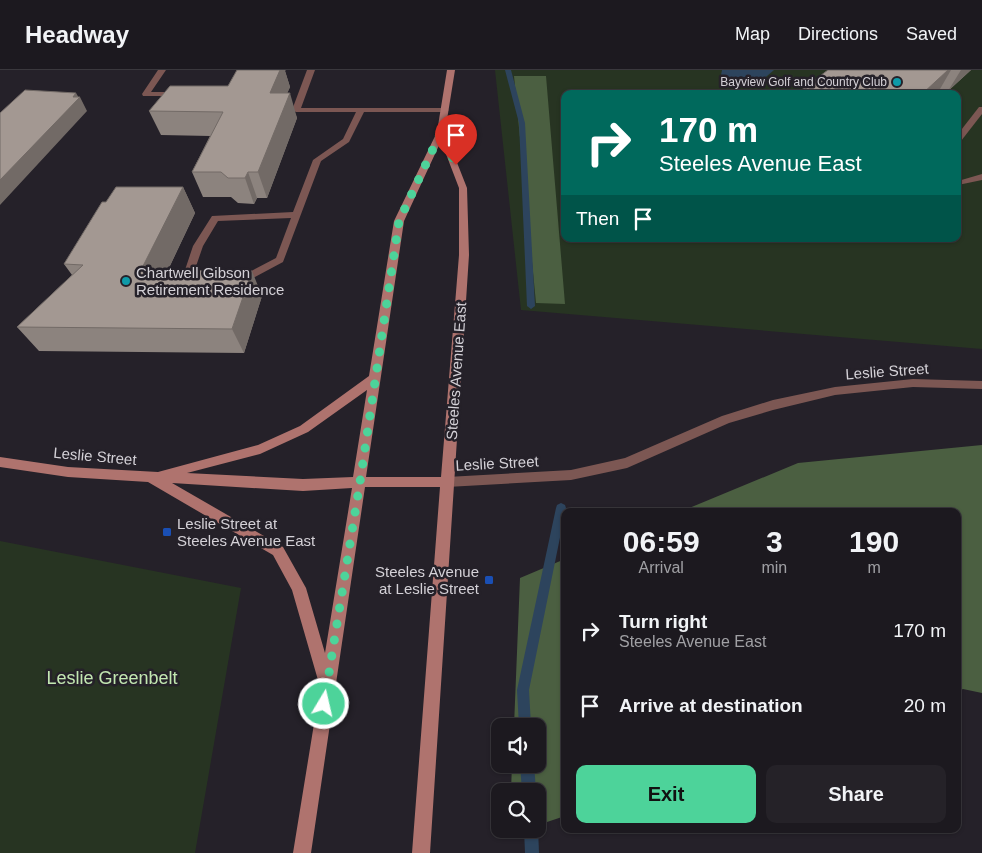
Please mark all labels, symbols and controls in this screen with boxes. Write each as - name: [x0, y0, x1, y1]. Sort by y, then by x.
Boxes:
- text: Headway: [25, 21, 129, 48]
- text: Map: [735, 24, 770, 44]
- text: Directions: [798, 24, 878, 44]
- text: Saved: [906, 24, 957, 44]
- place label: Bayview Golf and Country Club: [720, 75, 887, 89]
- marker: Bayview Golf and Country Club: [891, 76, 903, 88]
- icon: right: [576, 110, 641, 175]
- text: 170 m: [659, 110, 758, 149]
- pin: [435, 114, 477, 165]
- icon: arrive: [442, 121, 470, 149]
- text: Steeles Avenue East: [659, 151, 862, 176]
- icon: arrive: [629, 205, 657, 233]
- text: Then: [576, 208, 619, 229]
- place label: Chartwell Gibson Retirement Residence: [136, 264, 284, 298]
- marker: Chartwell Gibson Retirement Residence: [120, 275, 132, 287]
- street label: Steeles Avenue East: [443, 301, 469, 441]
- street label: Leslie Street: [845, 360, 930, 382]
- street label: Leslie Street: [53, 444, 138, 468]
- street label: Leslie Street: [455, 452, 540, 474]
- place label: Leslie Street at Steeles Avenue East: [177, 515, 316, 549]
- text: 06:59: [623, 525, 700, 558]
- text: 3: [766, 525, 783, 558]
- text: 190: [849, 525, 899, 558]
- marker: Leslie Street at Steeles Avenue East: [161, 526, 173, 538]
- text: Arrival: [639, 559, 684, 576]
- text: min: [761, 559, 787, 576]
- text: m: [867, 559, 881, 576]
- place label: Steeles Avenue at Leslie Street: [375, 563, 480, 597]
- marker: Steeles Avenue at Leslie Street: [483, 574, 495, 586]
- text: Turn right: [619, 611, 707, 632]
- icon: right: [576, 617, 604, 645]
- text: 170 m: [893, 620, 946, 641]
- text: Steeles Avenue East: [619, 633, 766, 650]
- park label: Leslie Greenbelt: [46, 668, 178, 688]
- position arrow: [297, 677, 349, 729]
- icon: arrive: [576, 692, 604, 720]
- text: Arrive at destination: [619, 695, 803, 716]
- text: 20 m: [904, 695, 946, 716]
- map controls: [491, 718, 546, 838]
- button: sound: [491, 718, 546, 773]
- button: Exit: [576, 765, 756, 823]
- button: Share: [766, 765, 946, 823]
- button: search: [491, 783, 546, 838]

